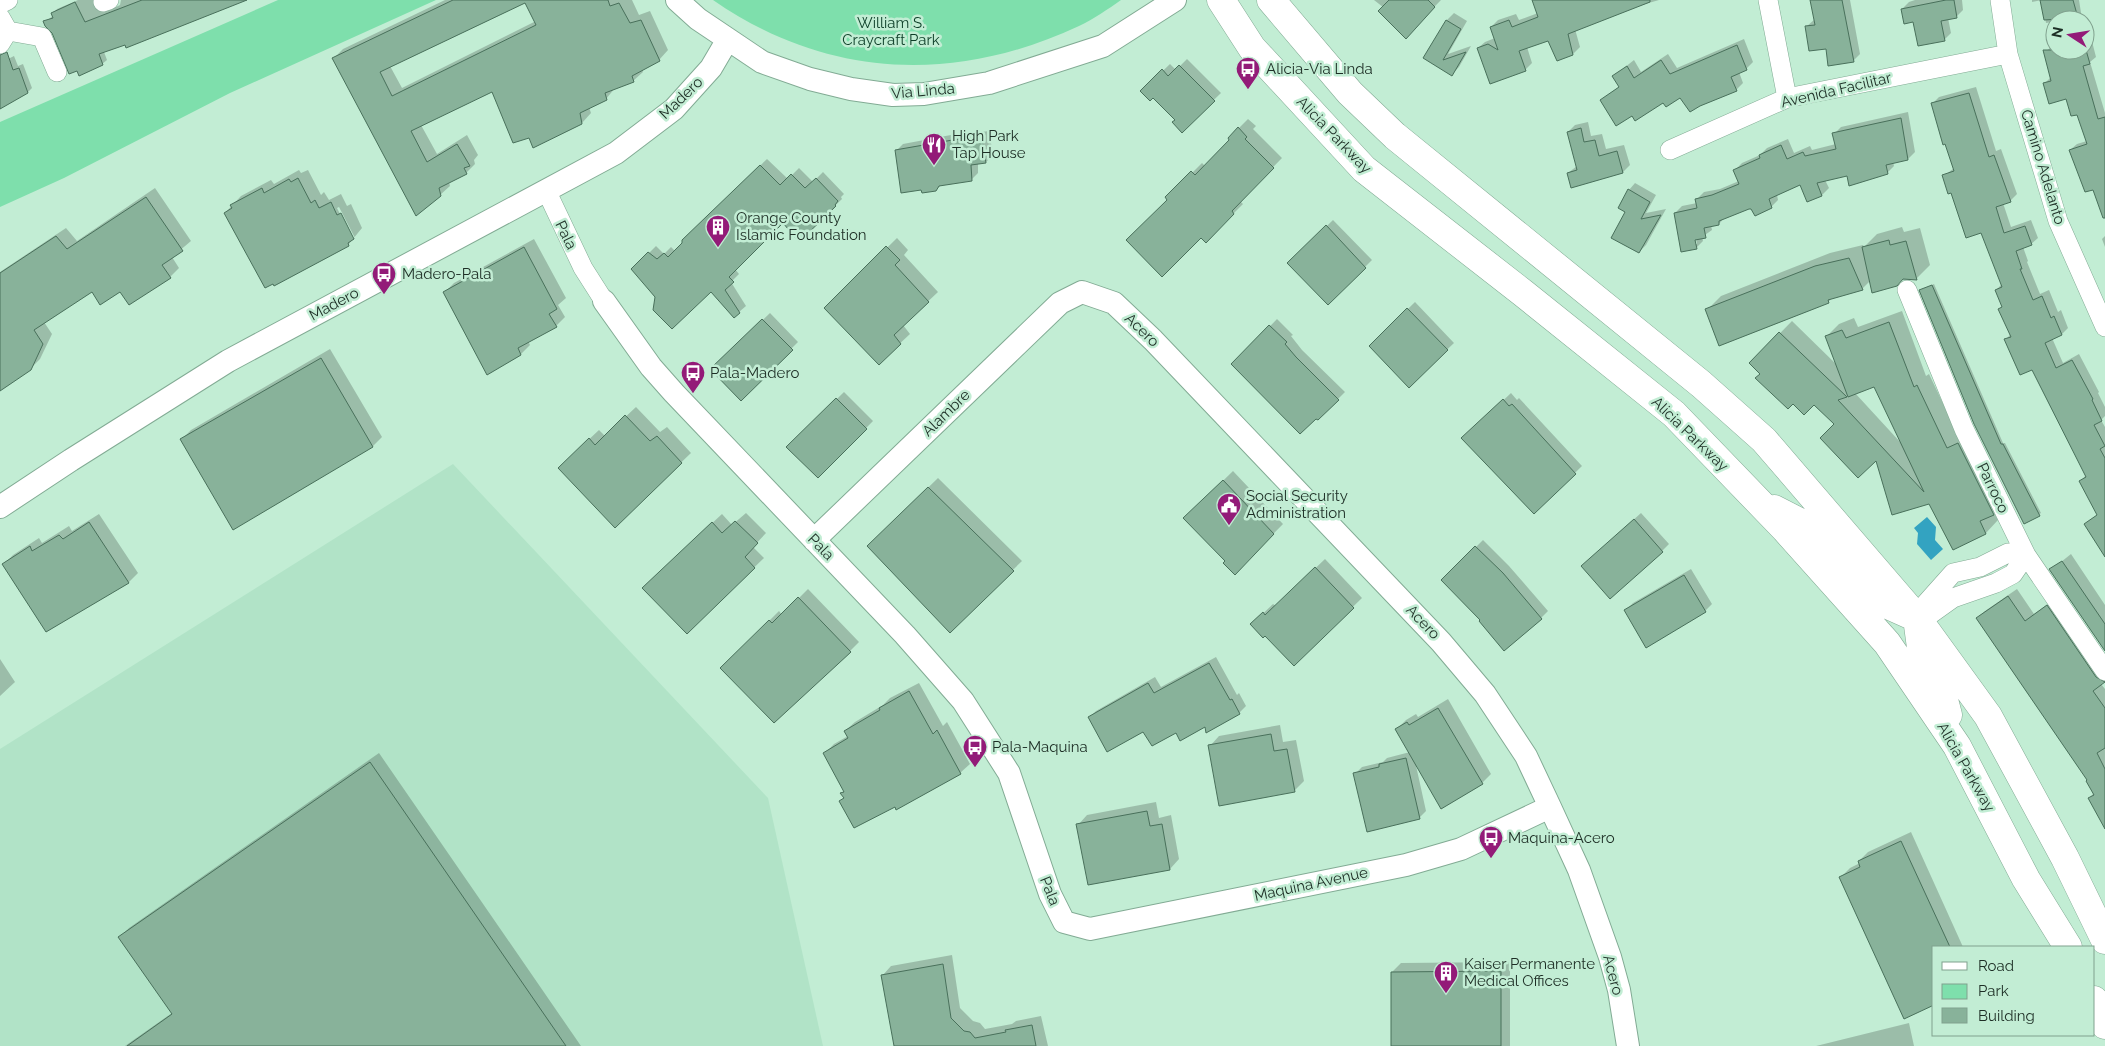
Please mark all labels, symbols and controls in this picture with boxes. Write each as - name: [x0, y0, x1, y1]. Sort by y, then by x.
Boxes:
- north arrow: [2045, 10, 2095, 60]
- park label: William S. Craycraft Park: [842, 14, 940, 49]
- text: N: [2048, 25, 2066, 39]
- bus stop icon: Alicia-Via Linda: [1235, 56, 1261, 90]
- place label: Alicia-Via Linda: [1266, 60, 1373, 78]
- street label: Avenida Facilitar: [1779, 68, 1894, 111]
- street label: Madero: [656, 73, 706, 123]
- street label: Via Linda: [890, 79, 956, 103]
- street label: Alicia Parkway: [1293, 93, 1375, 177]
- street label: Camino Adelanto: [2017, 107, 2069, 227]
- place label: High Park Tap House: [952, 127, 1026, 162]
- restaurant icon: High Park Tap House: [921, 132, 947, 166]
- place label: Orange County Islamic Foundation: [736, 209, 867, 244]
- building icon: Orange County Islamic Foundation: [705, 214, 731, 248]
- street label: Pala: [551, 218, 581, 252]
- bus stop icon: Madero-Pala: [371, 261, 397, 295]
- place label: Madero-Pala: [402, 265, 491, 283]
- street label: Madero: [306, 283, 362, 324]
- street label: Acero: [1121, 309, 1163, 351]
- bus stop icon: Pala-Madero: [680, 360, 706, 394]
- place label: Pala-Madero: [710, 364, 799, 382]
- street label: Alambre: [918, 386, 974, 440]
- street label: Alicia Parkway: [1648, 393, 1732, 475]
- street label: Parroco: [1973, 460, 2013, 516]
- place label: Social Security Administration: [1246, 487, 1348, 522]
- public building icon: Social Security Administration: [1216, 492, 1242, 526]
- street label: Pala: [804, 530, 838, 564]
- street label: Acero: [1402, 601, 1444, 643]
- street label: Alicia Parkway: [1933, 719, 1999, 815]
- bus stop icon: Pala-Maquina: [962, 734, 988, 768]
- place label: Pala-Maquina: [992, 738, 1088, 756]
- bus stop icon: Maquina-Acero: [1478, 825, 1504, 859]
- place label: Maquina-Acero: [1508, 829, 1615, 847]
- street label: Maquina Avenue: [1253, 863, 1370, 905]
- street label: Pala: [1036, 874, 1064, 908]
- legend: [1932, 946, 2095, 1036]
- street label: Acero: [1599, 953, 1627, 997]
- place label: Kaiser Permanente Medical Offices: [1464, 955, 1595, 990]
- text: Road: [1978, 957, 2014, 975]
- building icon: Kaiser Permanente Medical Offices: [1433, 960, 1459, 994]
- text: Park: [1978, 982, 2009, 1000]
- text: Building: [1978, 1007, 2035, 1025]

